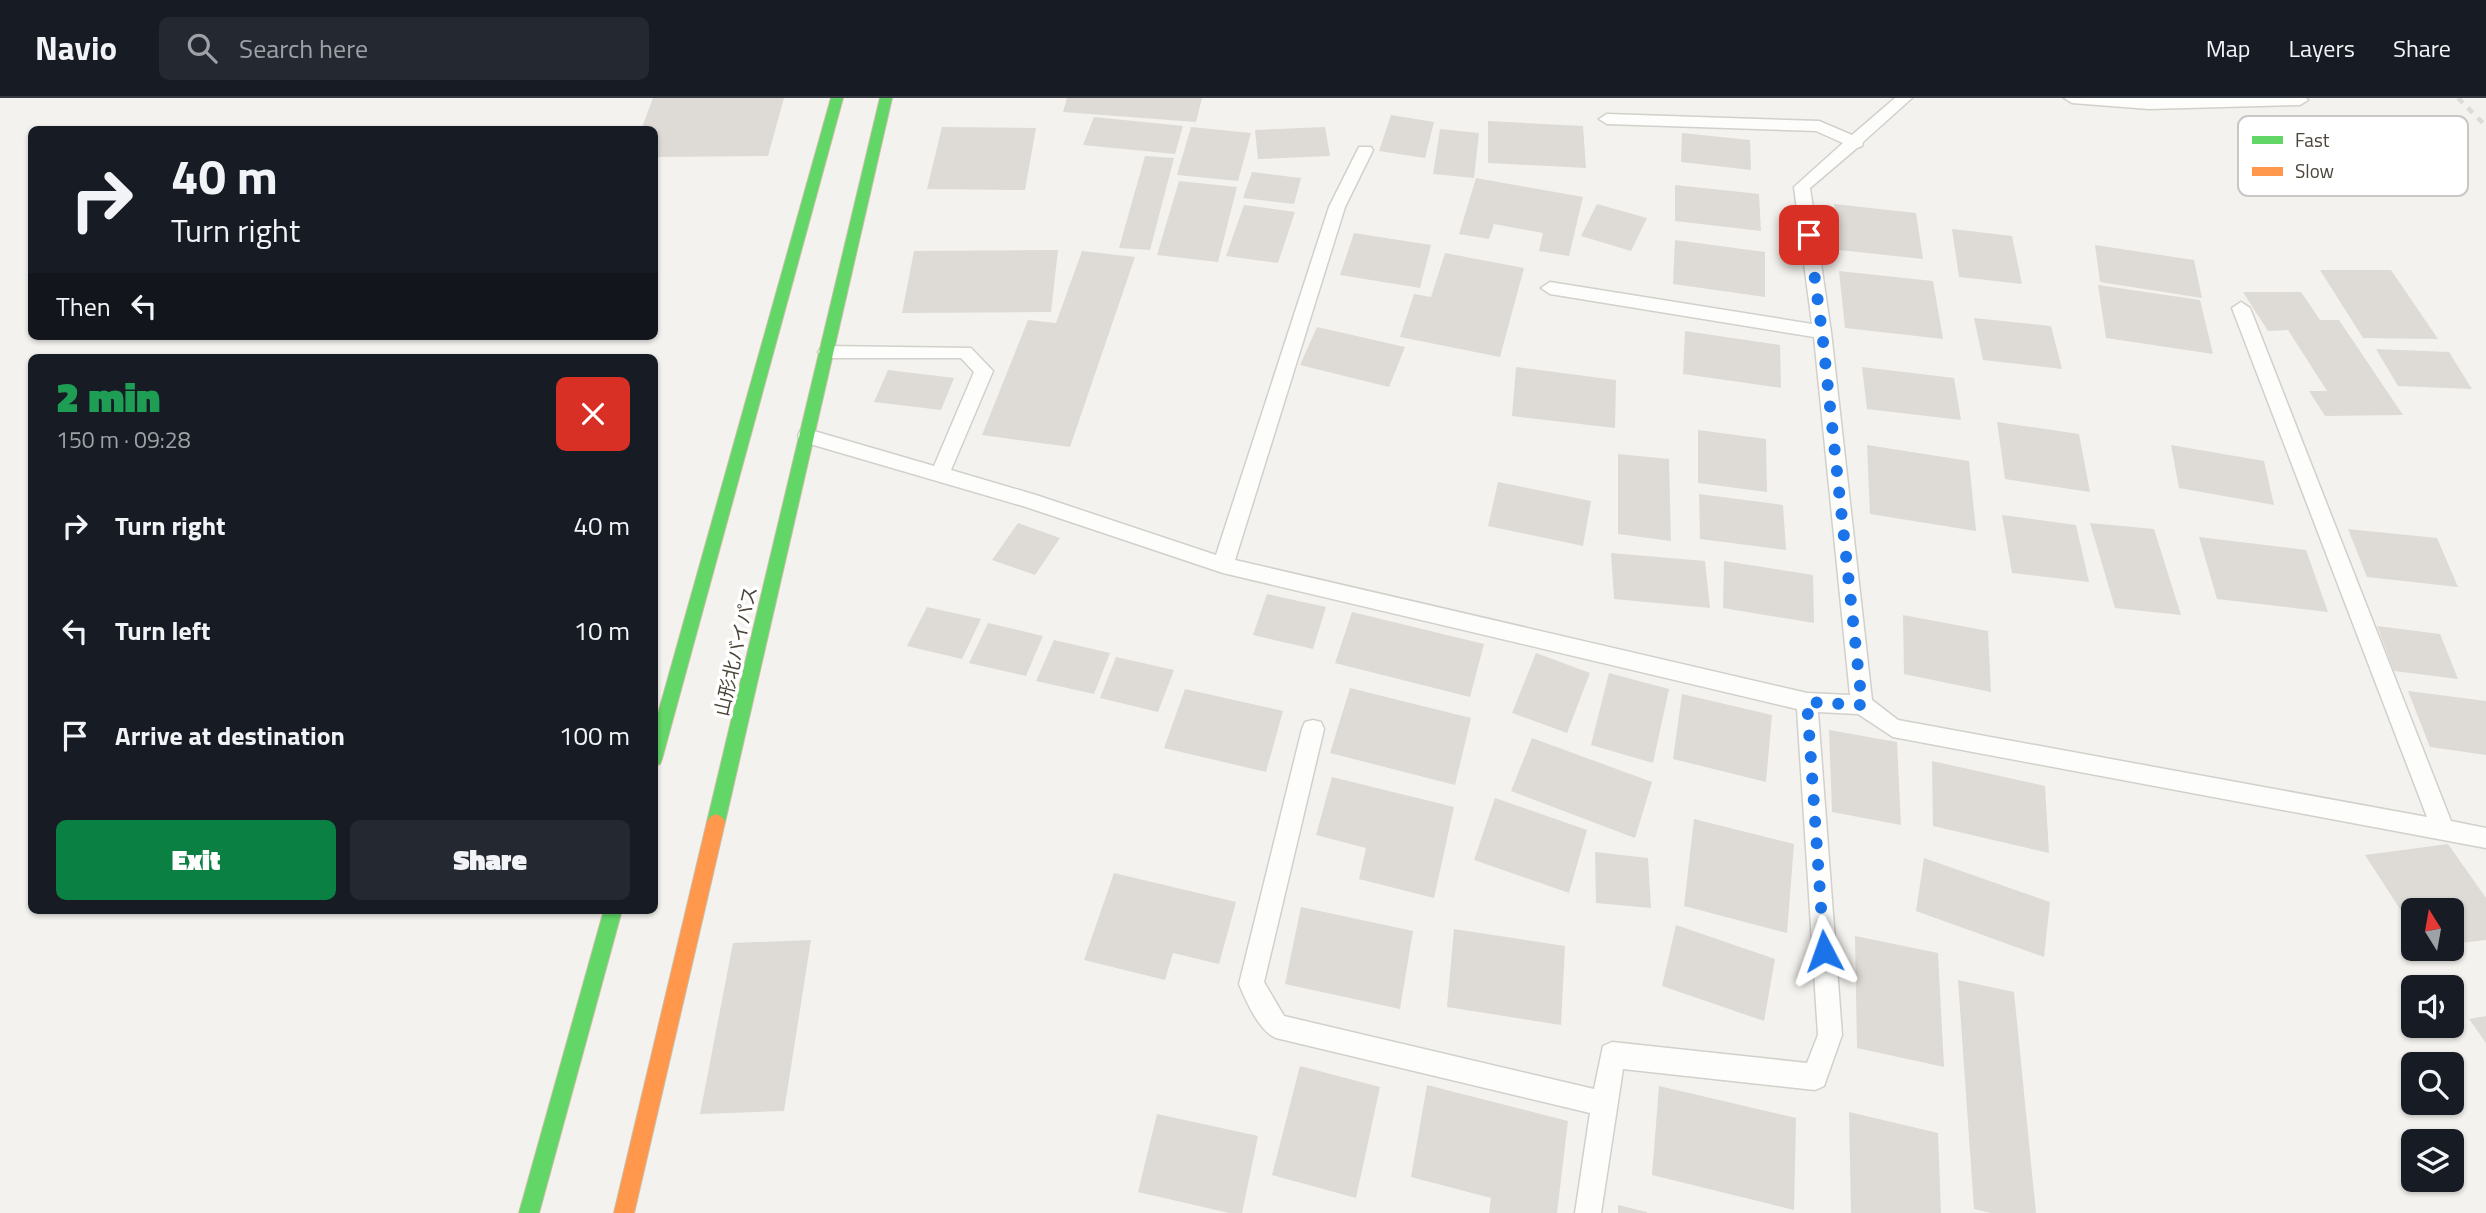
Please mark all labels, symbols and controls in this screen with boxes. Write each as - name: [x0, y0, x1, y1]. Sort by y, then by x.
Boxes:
- search box: [159, 17, 649, 80]
- text: Navio: [35, 23, 117, 73]
- icon: search: [183, 29, 221, 67]
- text: Search here: [239, 29, 368, 68]
- text: Map: [2206, 30, 2251, 66]
- text: Layers: [2289, 30, 2355, 66]
- text: Share: [2393, 30, 2451, 66]
- legend: [2238, 116, 2468, 196]
- text: Fast: [2295, 125, 2330, 154]
- text: 40 m: [171, 138, 278, 213]
- icon: right: [56, 154, 147, 245]
- text: Slow: [2295, 156, 2334, 185]
- pin: [1779, 205, 1839, 265]
- text: Turn right: [171, 206, 300, 254]
- icon: arrive: [1790, 216, 1828, 254]
- text: Then: [56, 287, 111, 326]
- icon: left: [125, 287, 163, 325]
- text: 2 min: [56, 364, 160, 428]
- button: close: [556, 377, 630, 451]
- text: 150 m · 09:28: [56, 422, 191, 457]
- text: Turn right: [115, 506, 226, 545]
- text: 40 m: [573, 506, 630, 545]
- icon: right: [56, 507, 94, 545]
- street label: 山形北バイパス: [706, 583, 764, 719]
- text: Turn left: [115, 611, 210, 650]
- text: 10 m: [573, 611, 630, 650]
- icon: left: [56, 612, 94, 650]
- text: Arrive at destination: [115, 716, 345, 755]
- text: 100 m: [559, 716, 630, 755]
- icon: arrive: [56, 717, 94, 755]
- button: Exit: [56, 820, 336, 900]
- button: Share: [350, 820, 630, 900]
- north arrow: [2401, 898, 2464, 961]
- map controls: [2401, 898, 2464, 1192]
- position arrow: [1787, 914, 1861, 988]
- button: sound: [2401, 975, 2464, 1038]
- button: search: [2401, 1052, 2464, 1115]
- button: layers: [2401, 1129, 2464, 1192]

